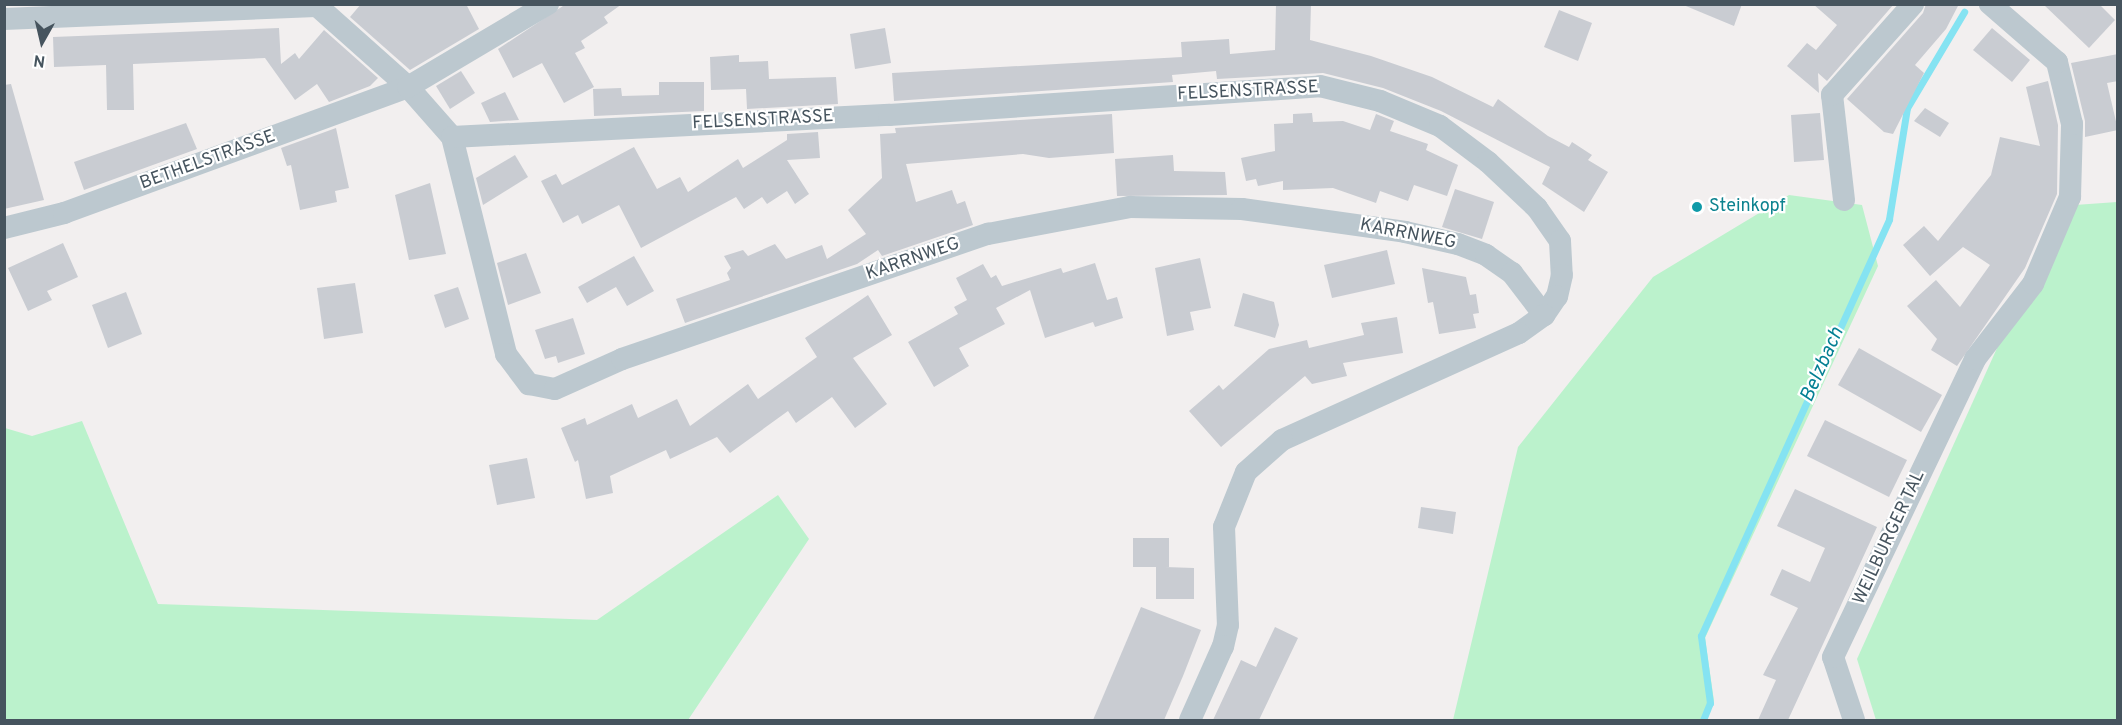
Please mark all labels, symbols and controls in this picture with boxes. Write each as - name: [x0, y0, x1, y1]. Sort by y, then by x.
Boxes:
- north arrow: [12, 12, 72, 72]
- text: N: [32, 49, 47, 71]
- street label: FELSENSTRASSE: [1177, 78, 1319, 106]
- street label: FELSENSTRASSE: [692, 107, 834, 135]
- street label: BETHELSTRASSE: [137, 126, 279, 196]
- place label: Steinkopf: [1709, 196, 1786, 218]
- marker: Steinkopf: [1690, 200, 1704, 214]
- street label: KARRNWEG: [1358, 215, 1458, 255]
- street label: KARRNWEG: [863, 234, 963, 286]
- water label: Belzbach: [1796, 324, 1850, 406]
- street label: WEILBURGER TAL: [1849, 467, 1931, 609]

